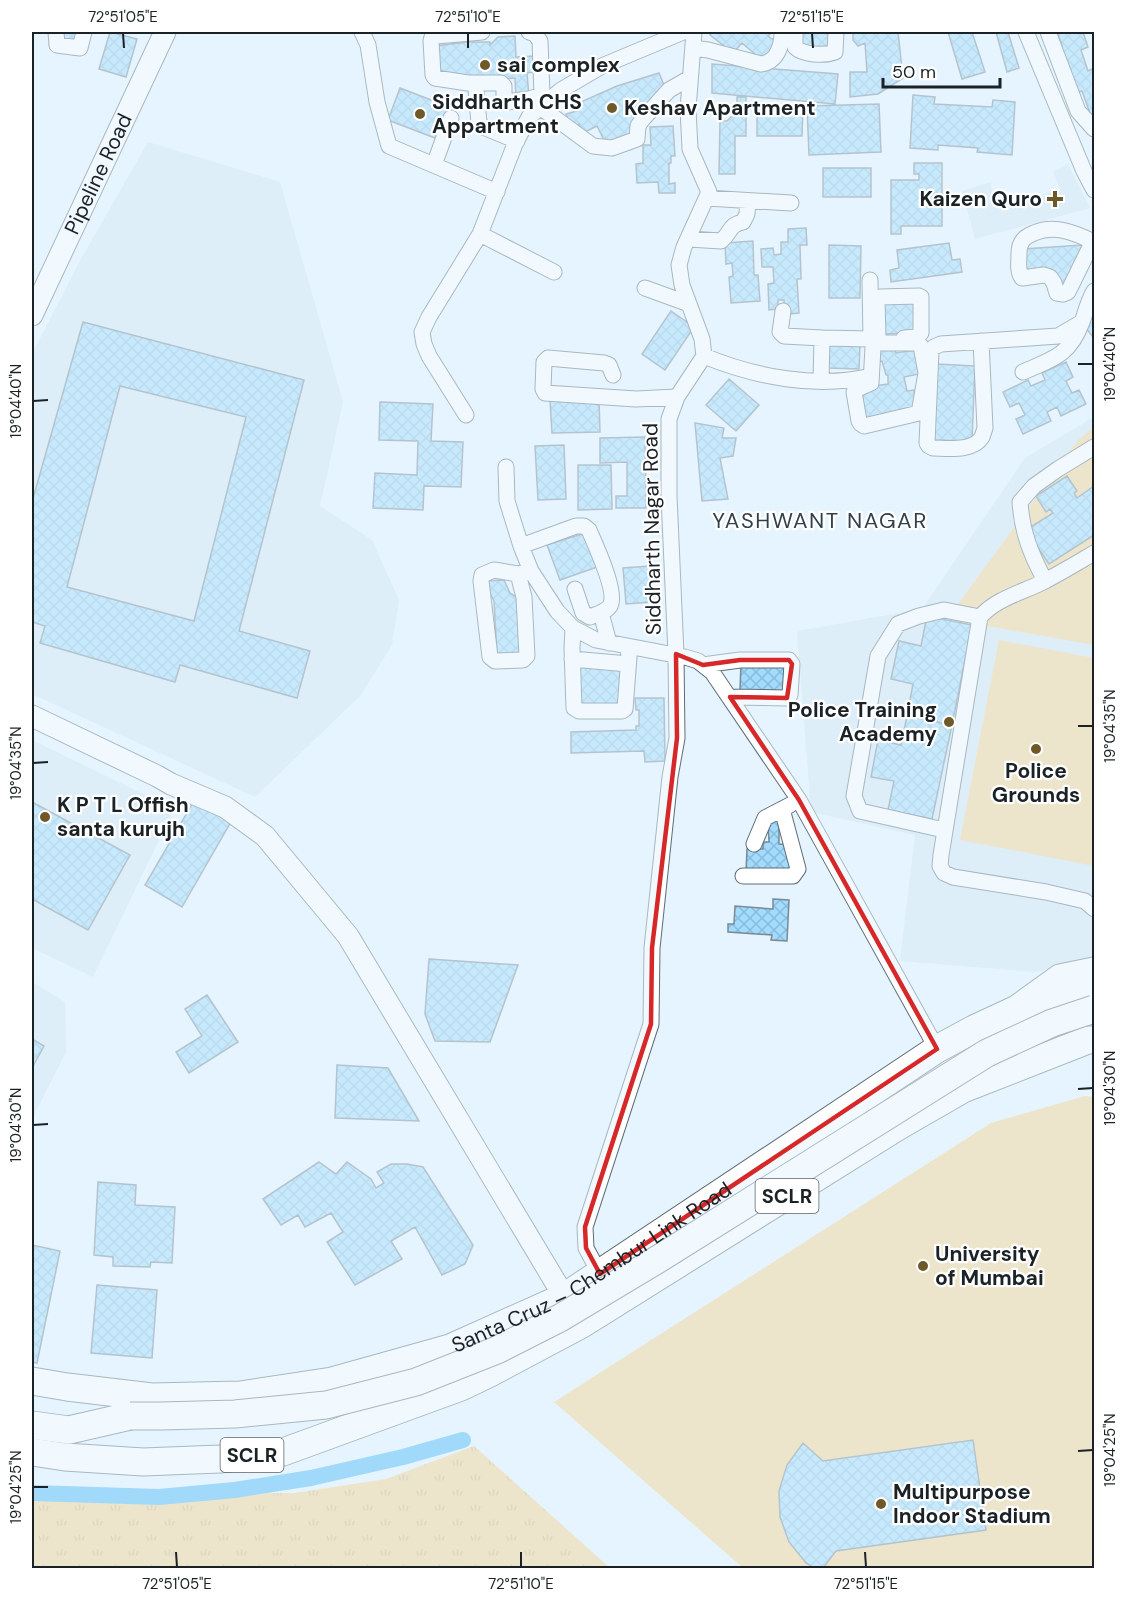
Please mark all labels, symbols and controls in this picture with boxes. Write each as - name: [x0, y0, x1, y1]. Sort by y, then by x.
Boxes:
- text: 72°51'05"E: [88, 7, 158, 27]
- text: 72°51'10"E: [435, 7, 501, 27]
- text: 72°51'15"E: [780, 7, 844, 27]
- place label: sai complex: [497, 51, 620, 79]
- scale bar: [883, 51, 1000, 89]
- marker: sai complex: [478, 58, 492, 72]
- text: 50 m: [892, 60, 936, 84]
- place label: Siddharth CHS Appartment: [432, 88, 582, 140]
- place label: Keshav Apartment: [624, 94, 815, 122]
- marker: Keshav Apartment: [605, 101, 619, 115]
- marker: Siddharth CHS Appartment: [413, 107, 427, 121]
- street label: Pipeline Road: [58, 109, 139, 239]
- place label: Kaizen Quro: [920, 185, 1042, 213]
- marker: Kaizen Quro: [1046, 190, 1064, 208]
- text: 19°04'40"N: [1100, 327, 1120, 401]
- text: 19°04'40"N: [6, 364, 26, 438]
- street label: Siddharth Nagar Road: [636, 423, 668, 635]
- district label: YASHWANT NAGAR: [712, 506, 928, 535]
- text: 19°04'35"N: [1100, 689, 1120, 763]
- place label: Police Training Academy: [788, 696, 937, 748]
- marker: Police Training Academy: [942, 715, 956, 729]
- text: 19°04'35"N: [6, 726, 26, 800]
- marker: Police Grounds: [1029, 742, 1043, 756]
- place label: Police Grounds: [992, 757, 1080, 809]
- place label: K P T L Offish santa kurujh: [57, 791, 189, 843]
- marker: K P T L Offish santa kurujh: [38, 810, 52, 824]
- text: 19°04'30"N: [1100, 1051, 1120, 1125]
- text: 19°04'30"N: [6, 1088, 26, 1162]
- street label: Santa Cruz – Chembur Link Road: [447, 1175, 737, 1360]
- road number: SCLR: [756, 1179, 818, 1213]
- place label: University of Mumbai: [935, 1240, 1044, 1292]
- marker: University of Mumbai: [916, 1259, 930, 1273]
- text: 19°04'25"N: [1100, 1413, 1120, 1487]
- road number: SCLR: [220, 1438, 284, 1472]
- text: 19°04'25"N: [6, 1450, 26, 1524]
- place label: Multipurpose Indoor Stadium: [893, 1478, 1051, 1530]
- marker: Multipurpose Indoor Stadium: [874, 1497, 888, 1511]
- text: 72°51'05"E: [142, 1574, 212, 1594]
- text: 72°51'10"E: [488, 1574, 554, 1594]
- text: 72°51'15"E: [834, 1574, 898, 1594]

